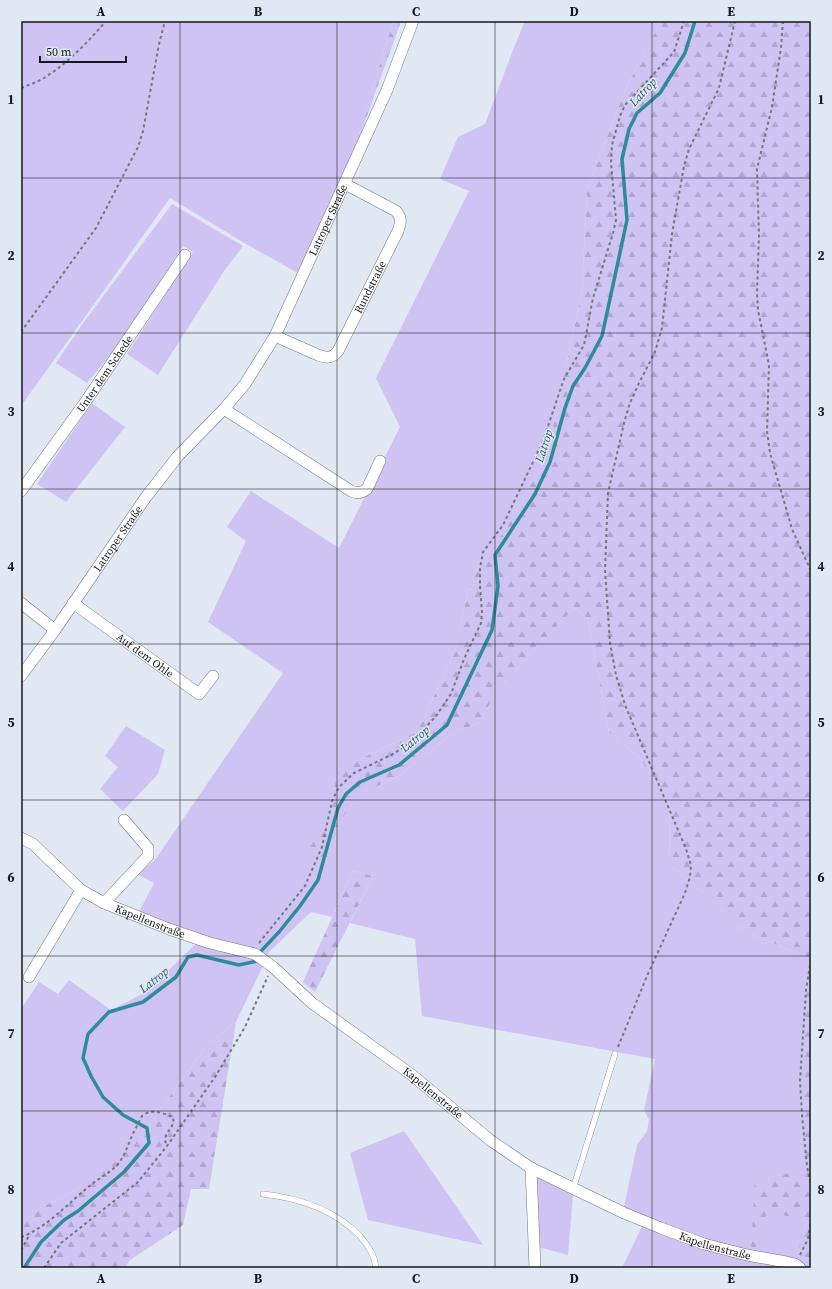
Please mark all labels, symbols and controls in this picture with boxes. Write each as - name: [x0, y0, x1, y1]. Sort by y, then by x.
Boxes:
- text: A: [97, 3, 106, 20]
- text: B: [254, 3, 263, 20]
- text: C: [412, 3, 420, 20]
- text: D: [569, 3, 579, 20]
- text: E: [727, 3, 735, 20]
- scale bar: [40, 38, 126, 64]
- text: 50 m: [46, 44, 72, 60]
- water label: Latrop: [625, 74, 660, 110]
- text: 1: [7, 91, 15, 108]
- text: 1: [817, 91, 825, 108]
- street label: Latroper Straße: [306, 182, 351, 258]
- text: 2: [7, 247, 15, 264]
- text: 2: [817, 247, 825, 264]
- street label: Rundstraße: [351, 258, 390, 316]
- street label: Unter dem Schede: [73, 332, 137, 416]
- text: 3: [7, 403, 15, 420]
- text: 3: [817, 403, 825, 420]
- water label: Latrop: [531, 428, 557, 465]
- street label: Latroper Straße: [90, 503, 146, 575]
- text: 4: [7, 558, 15, 575]
- text: 4: [817, 558, 825, 575]
- street label: Auf dem Ohle: [113, 630, 177, 682]
- text: 5: [7, 714, 15, 731]
- text: 5: [817, 714, 825, 731]
- water label: Latrop: [396, 722, 433, 757]
- text: 6: [7, 869, 15, 886]
- text: 6: [817, 869, 825, 886]
- street label: Kapellenstraße: [113, 901, 187, 942]
- water label: Latrop: [135, 963, 172, 997]
- text: 7: [7, 1025, 15, 1042]
- text: 7: [817, 1025, 825, 1042]
- street label: Kapellenstraße: [400, 1064, 466, 1123]
- text: 8: [7, 1181, 15, 1198]
- text: 8: [817, 1181, 825, 1198]
- street label: Kapellenstraße: [677, 1228, 752, 1264]
- text: A: [97, 1270, 106, 1287]
- text: B: [254, 1270, 263, 1287]
- text: C: [412, 1270, 420, 1287]
- text: D: [569, 1270, 579, 1287]
- text: E: [727, 1270, 735, 1287]

